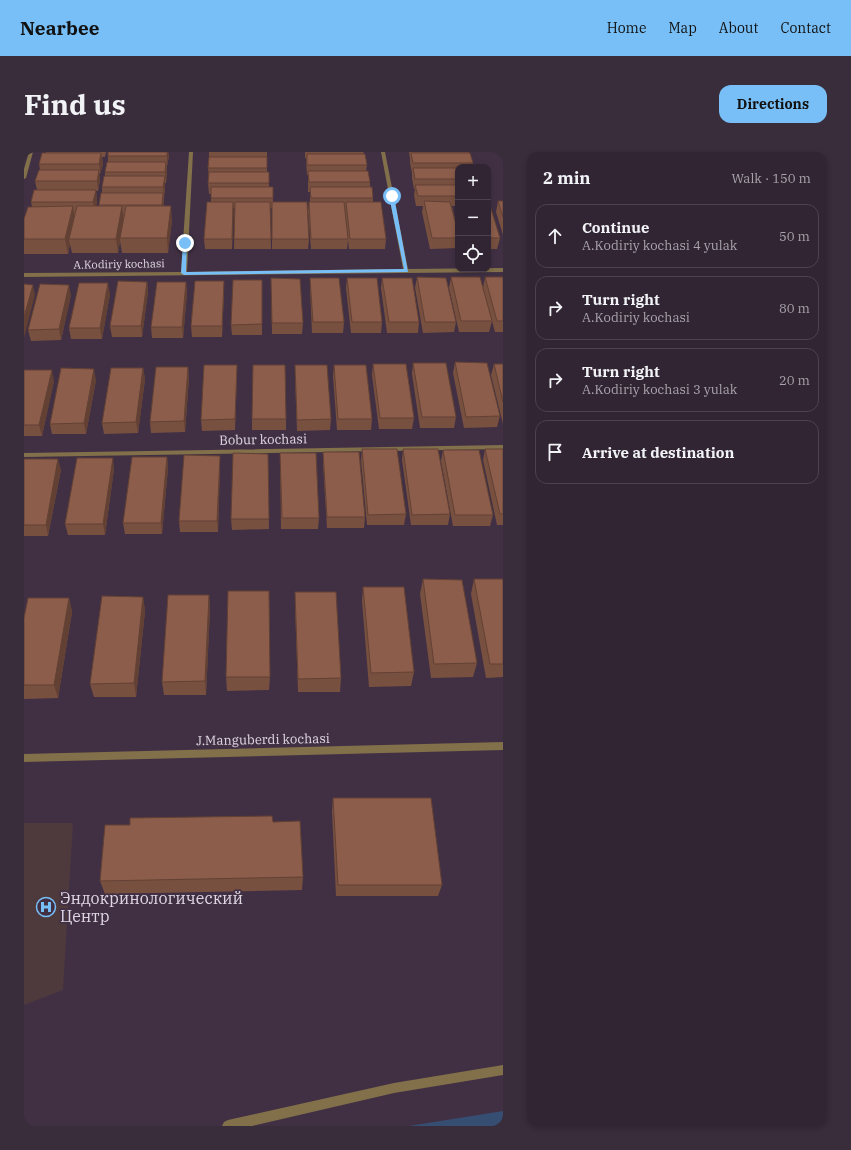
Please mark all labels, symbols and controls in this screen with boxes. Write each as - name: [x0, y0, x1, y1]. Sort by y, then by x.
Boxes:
- text: Nearbee: [20, 16, 99, 40]
- text: Home: [607, 19, 646, 37]
- text: Map: [668, 19, 697, 37]
- text: About: [719, 19, 758, 37]
- text: Contact: [780, 19, 831, 37]
- button: Directions: [719, 85, 827, 123]
- text: Find us: [24, 86, 126, 123]
- map controls: [455, 164, 491, 272]
- button: +: [455, 164, 491, 200]
- text: 2 min: [543, 167, 591, 189]
- text: Walk · 150 m: [732, 170, 811, 187]
- route start: [383, 187, 401, 205]
- button: −: [455, 200, 491, 236]
- text: Continue: [582, 218, 649, 237]
- icon: ahead: [544, 225, 566, 247]
- text: 50 m: [779, 228, 810, 245]
- route end: [176, 234, 194, 252]
- button: locate: [455, 236, 491, 272]
- text: A.Kodiriy kochasi 4 yulak: [582, 237, 737, 254]
- street label: A.Kodiriy kochasi: [73, 256, 165, 272]
- text: Turn right: [582, 290, 660, 309]
- icon: right: [544, 297, 566, 319]
- text: 80 m: [779, 300, 810, 317]
- text: A.Kodiriy kochasi: [582, 309, 690, 326]
- text: Turn right: [582, 362, 660, 381]
- icon: right: [544, 369, 566, 391]
- text: 20 m: [779, 372, 810, 389]
- text: A.Kodiriy kochasi 3 yulak: [582, 381, 737, 398]
- street label: Bobur kochasi: [219, 430, 307, 449]
- icon: arrive: [544, 441, 566, 463]
- text: Arrive at destination: [582, 443, 734, 462]
- street label: J.Manguberdi kochasi: [196, 730, 330, 749]
- place label: Эндокринологический Центр: [60, 888, 243, 926]
- hospital icon: Эндокринологический Центр: [35, 896, 57, 918]

